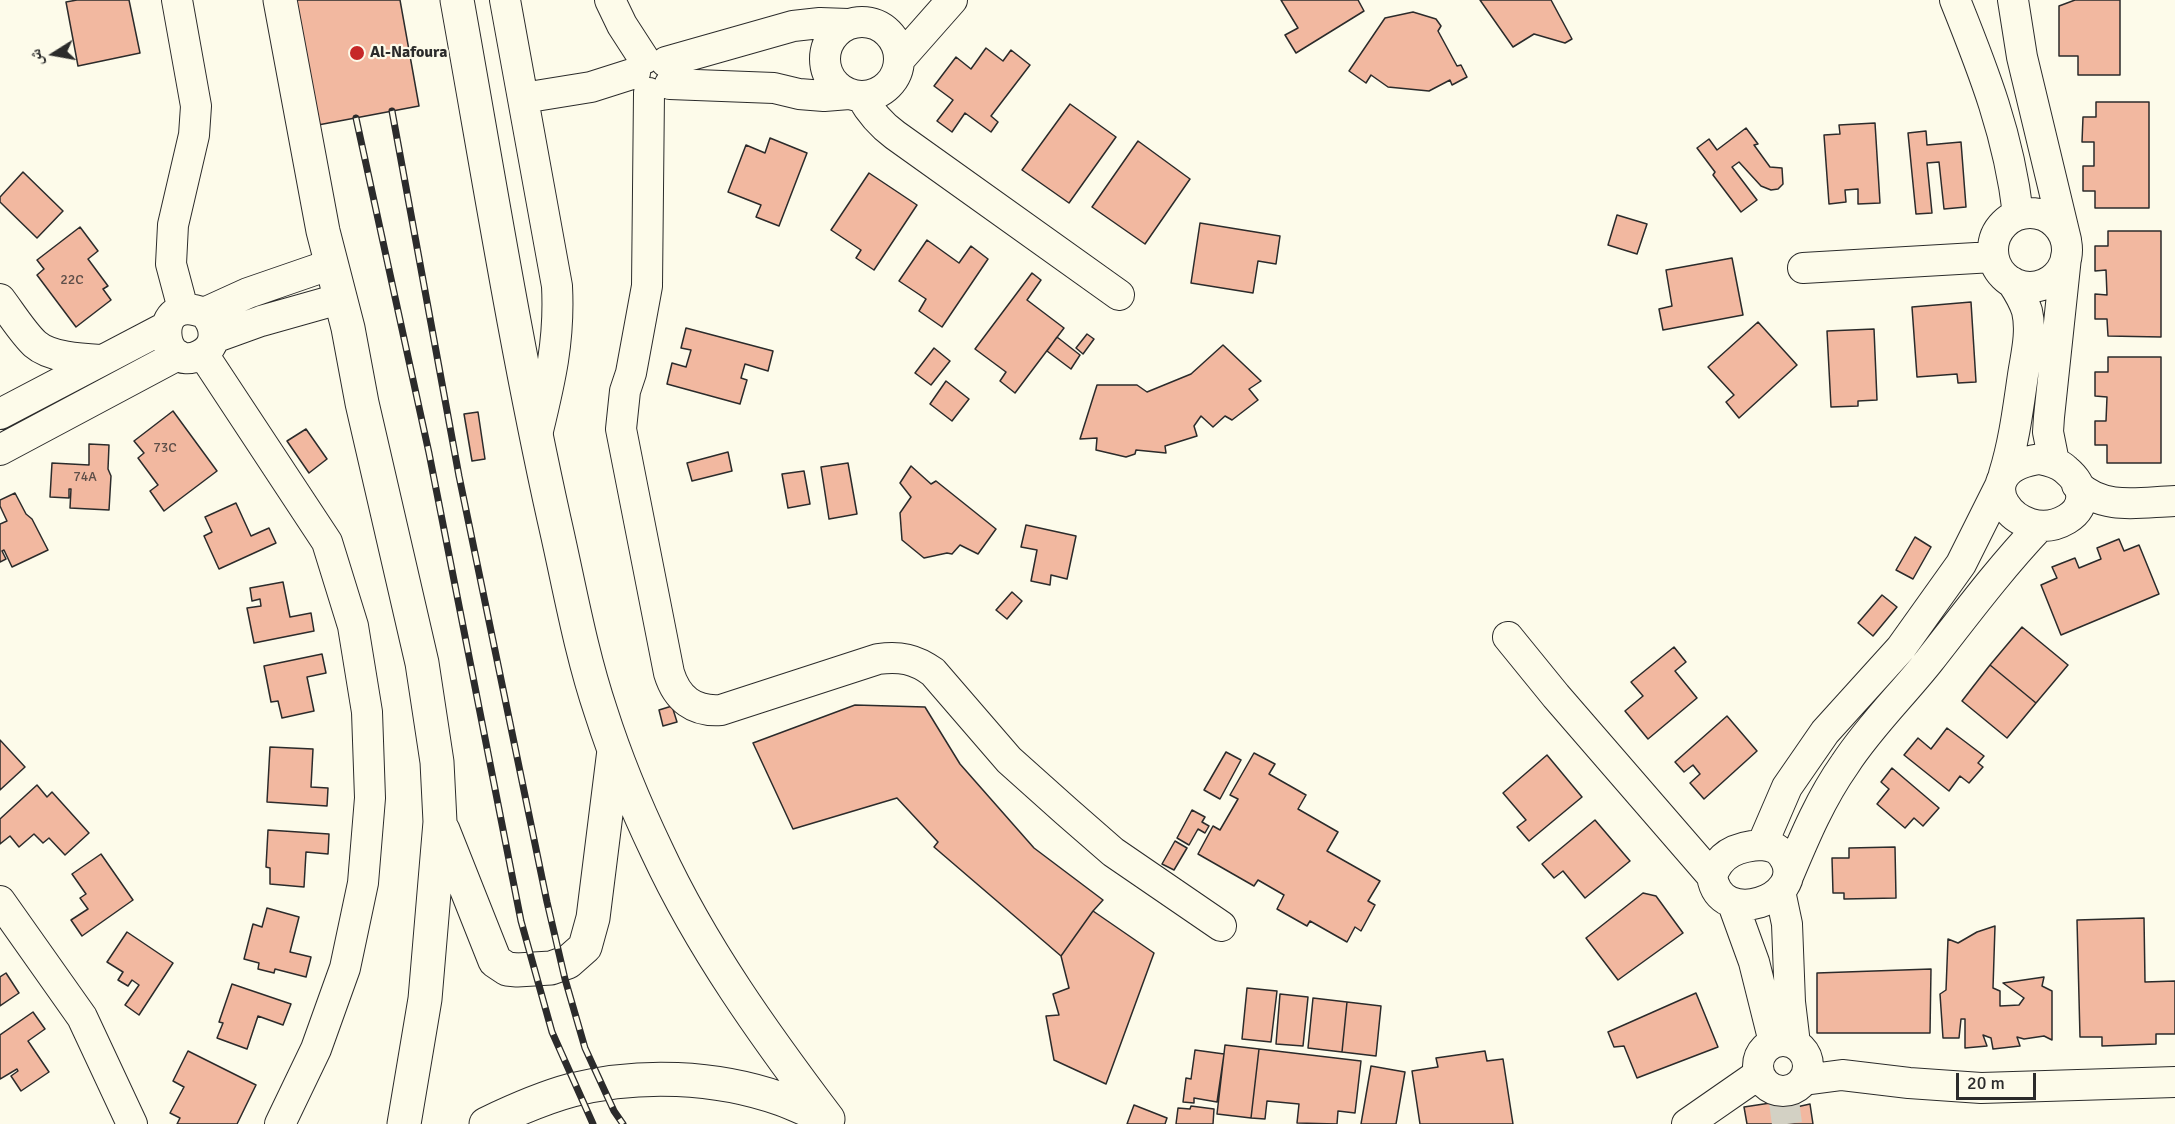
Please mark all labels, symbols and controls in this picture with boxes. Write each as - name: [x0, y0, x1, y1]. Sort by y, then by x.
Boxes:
- north arrow: [24, 24, 84, 84]
- place label: Al-Nafoura: [370, 43, 447, 63]
- marker: Al-Nafoura: [348, 44, 366, 62]
- text: ش: [25, 47, 48, 68]
- house number: 22C: [60, 272, 84, 288]
- house number: 73C: [153, 440, 177, 456]
- house number: 74A: [73, 469, 97, 485]
- scale bar: [1959, 1061, 2038, 1099]
- text: 20 m: [1967, 1072, 2005, 1094]

